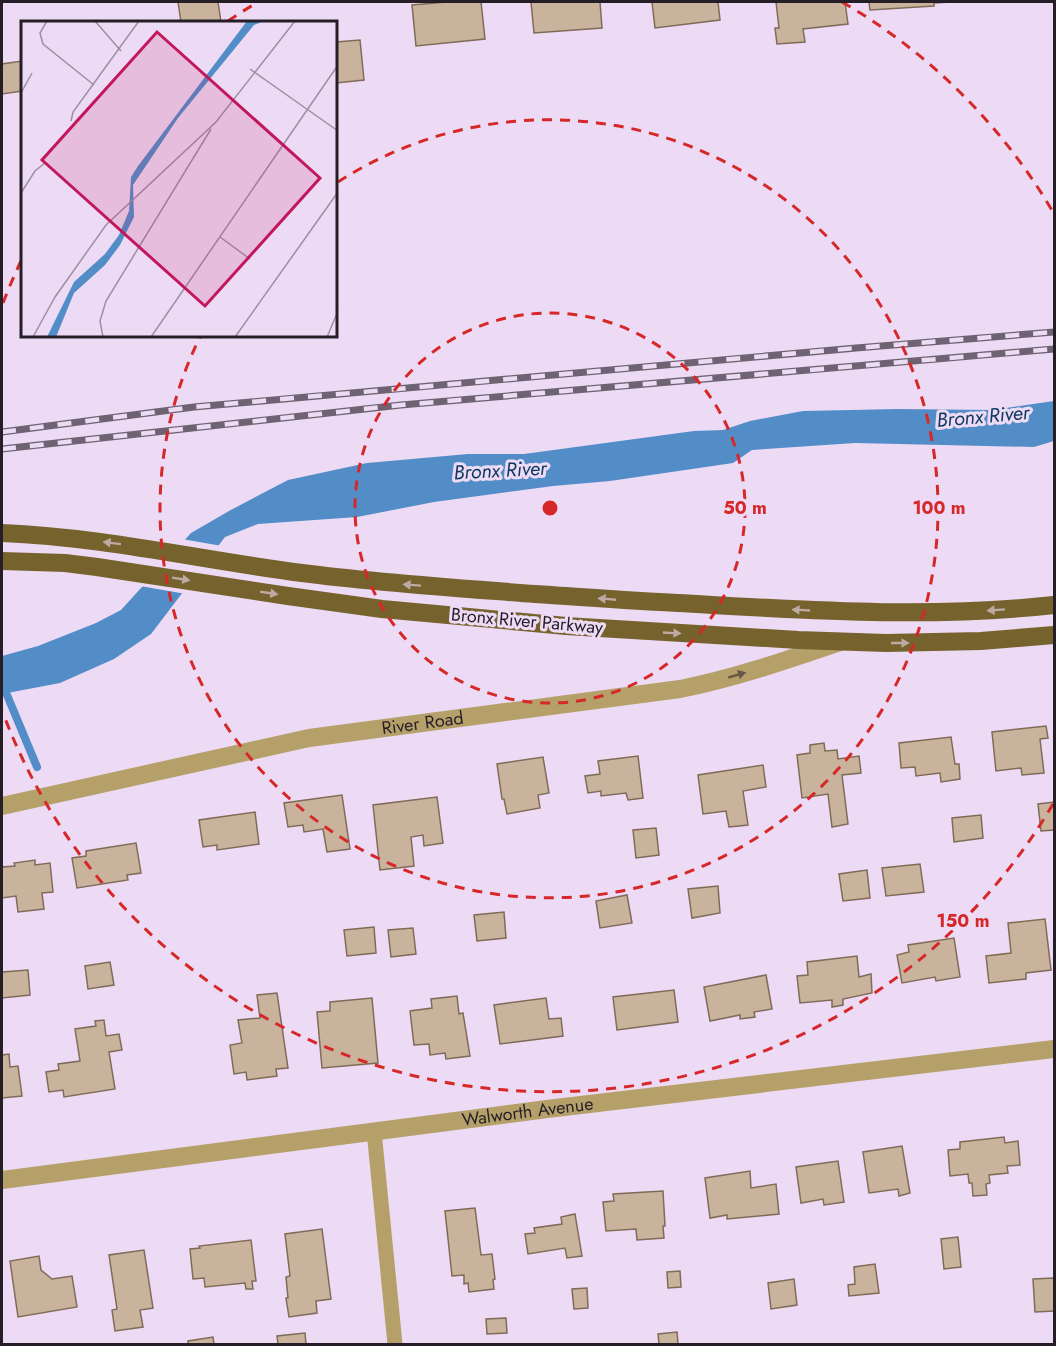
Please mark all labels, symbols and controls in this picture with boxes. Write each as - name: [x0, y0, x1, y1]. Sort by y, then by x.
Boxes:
- inset map: [21, 21, 338, 338]
- water label: Bronx River: [935, 398, 1032, 435]
- water label: Bronx River: [453, 454, 549, 487]
- text: 50 m: [723, 495, 767, 521]
- text: 100 m: [912, 495, 966, 521]
- centre of rings: [540, 498, 560, 518]
- one-way arrow: [103, 538, 122, 548]
- one-way arrow: [171, 575, 190, 584]
- one-way arrow: [403, 580, 422, 589]
- one-way arrow: [260, 589, 279, 598]
- one-way arrow: [597, 594, 616, 604]
- street label: Bronx River Parkway: [450, 601, 604, 641]
- one-way arrow: [987, 605, 1006, 615]
- one-way arrow: [792, 606, 811, 615]
- one-way arrow: [663, 628, 682, 637]
- one-way arrow: [891, 638, 910, 648]
- one-way arrow: [728, 670, 746, 680]
- street label: River Road: [380, 705, 465, 741]
- text: 150 m: [937, 908, 989, 934]
- street label: Walworth Avenue: [460, 1091, 595, 1133]

